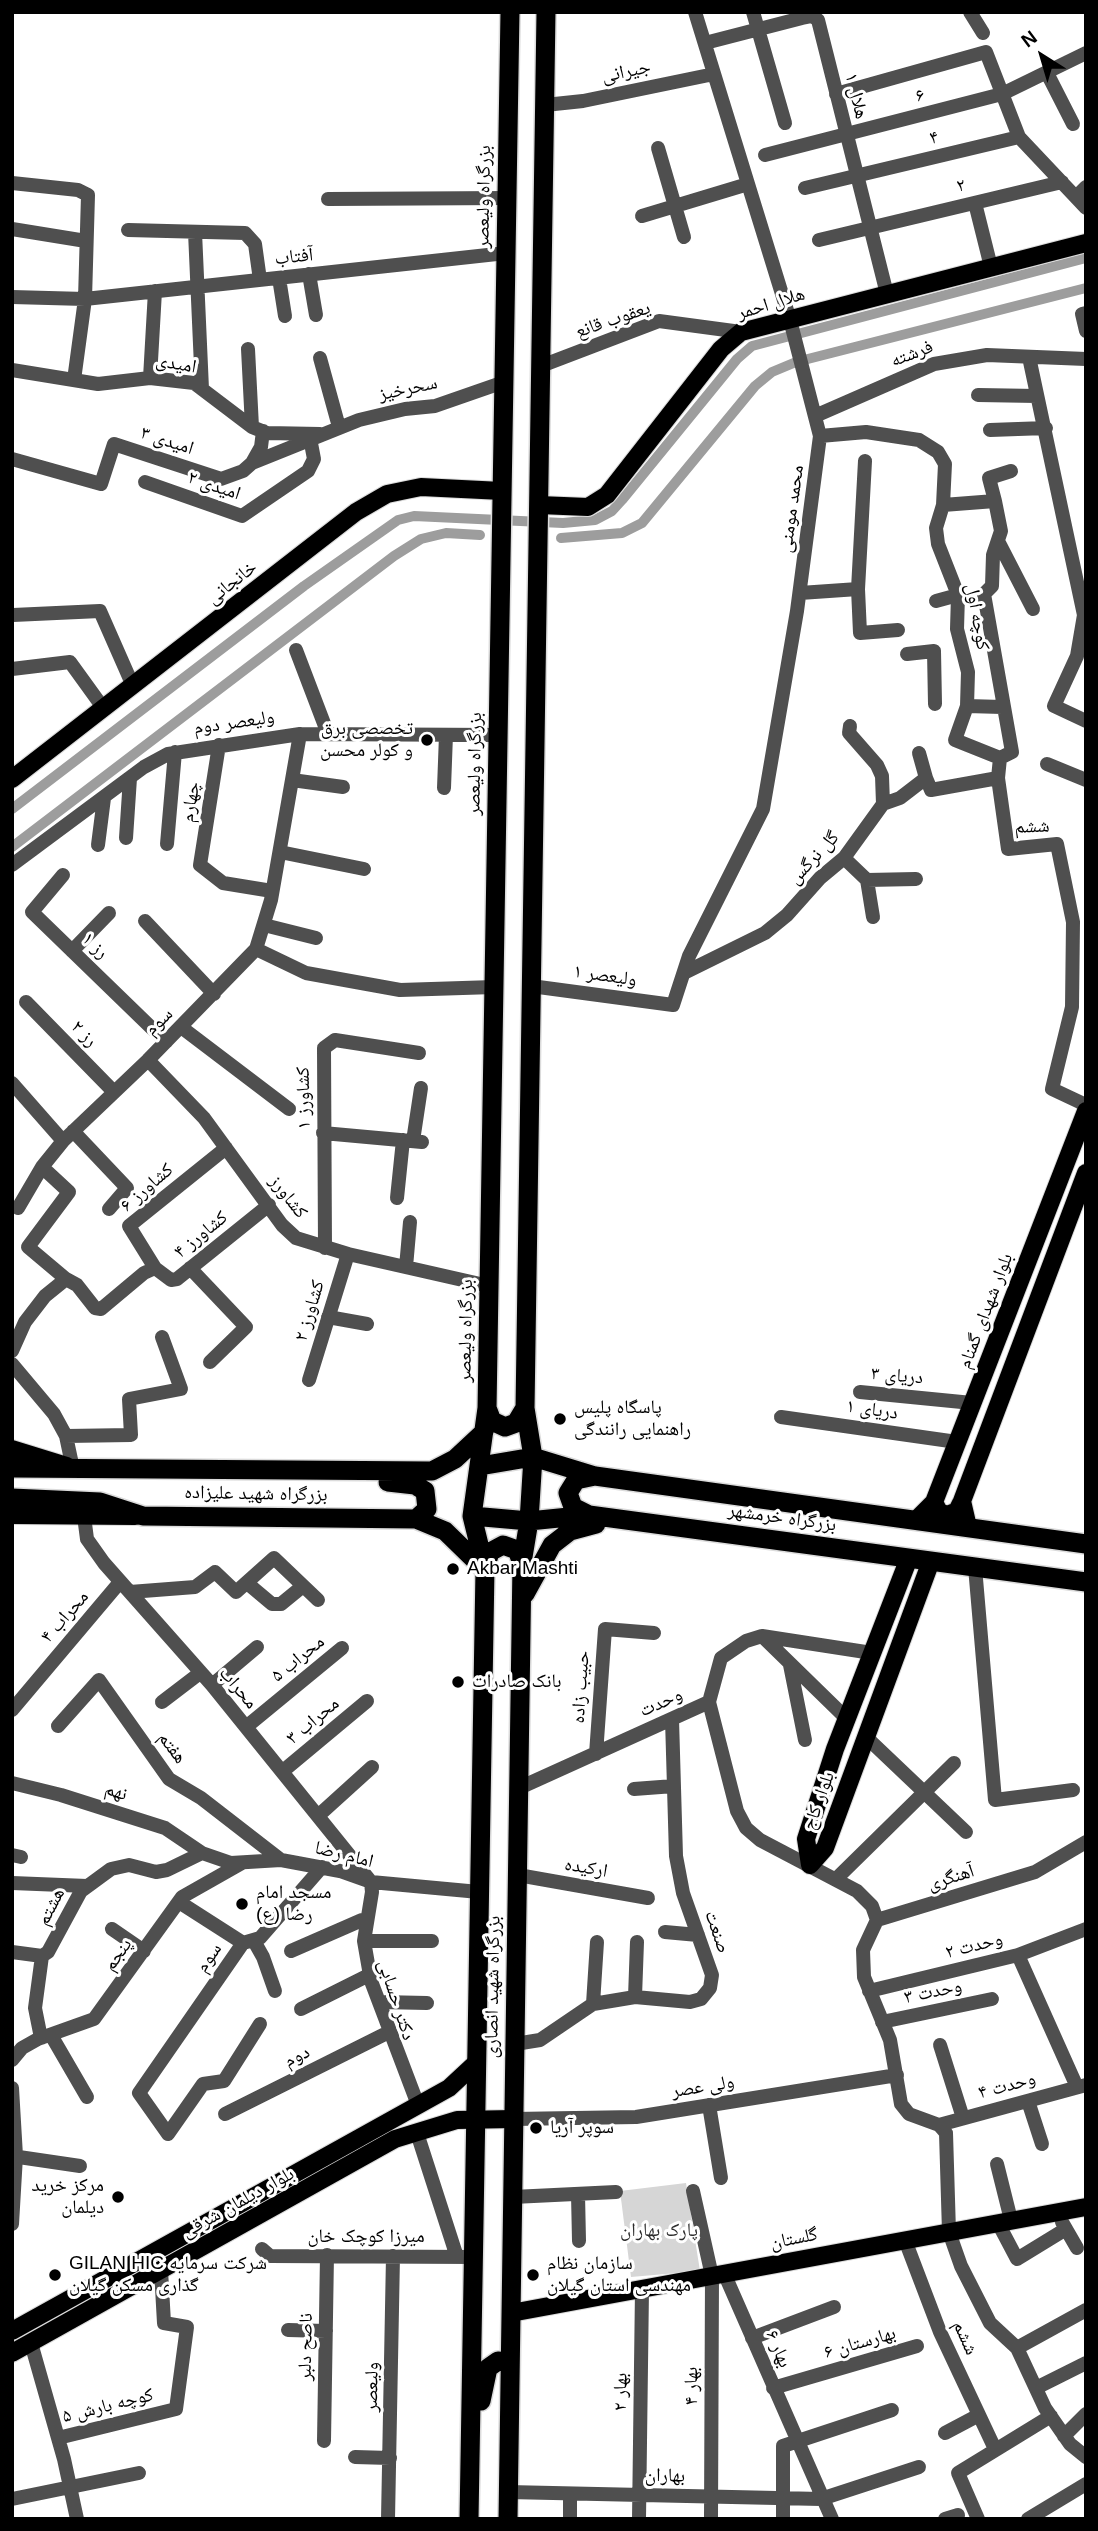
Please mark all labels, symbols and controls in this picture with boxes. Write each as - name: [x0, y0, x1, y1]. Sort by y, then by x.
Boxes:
- north arrow: [1007, 21, 1077, 91]
- text: N: [1017, 26, 1041, 51]
- street label: جیرانی: [599, 56, 653, 88]
- street label: هلال ۱: [839, 71, 873, 121]
- street label: ۶: [913, 84, 927, 108]
- street label: ۴: [927, 126, 941, 150]
- street label: بزرگراه ولیعصر: [472, 145, 496, 249]
- street label: ۲: [954, 174, 968, 198]
- street label: آفتاب: [274, 244, 314, 270]
- street label: هلال احمر: [734, 283, 808, 325]
- street label: یعقوب قانع: [573, 297, 653, 343]
- street label: فرشته: [888, 336, 936, 372]
- street label: امیدی: [154, 349, 198, 379]
- street label: سحرخیز: [377, 372, 439, 406]
- street label: امیدی ۳: [138, 422, 196, 460]
- street label: محمد مومنی: [775, 464, 809, 554]
- street label: امیدی ۲: [184, 466, 244, 506]
- street label: خانجانی: [202, 556, 262, 610]
- street label: کوچه اول: [960, 582, 994, 652]
- street label: ولیعصر دوم: [192, 706, 276, 740]
- street label: بزرگراه ولیعصر: [463, 712, 487, 816]
- place label: تخصصی برق و کولر محسن: [320, 718, 413, 762]
- marker: تخصصی برق و کولر محسن: [419, 732, 435, 748]
- street label: چهارم: [177, 780, 205, 824]
- street label: ششم: [1014, 815, 1050, 839]
- street label: گل نرگس: [784, 827, 844, 889]
- street label: رز ۱: [77, 928, 113, 964]
- street label: ولیعصر ۱: [572, 960, 638, 992]
- street label: سوم: [140, 1003, 178, 1041]
- street label: رز ۲: [66, 1016, 102, 1052]
- street label: کشاورز ۱: [292, 1066, 316, 1130]
- street label: کشاورز ۶: [116, 1159, 178, 1217]
- street label: کشاورز: [264, 1171, 312, 1223]
- street label: کشاورز ۴: [169, 1206, 233, 1264]
- street label: بلوار شهدای گمنام: [954, 1250, 1018, 1372]
- street label: کشاورز ۲: [290, 1278, 330, 1344]
- street label: بزرگراه ولیعصر: [454, 1279, 478, 1383]
- street label: دریای ۳: [870, 1362, 924, 1390]
- street label: دریای ۱: [845, 1395, 899, 1425]
- place label: پاسگاه پلیس راهنمایی رانندگی: [574, 1397, 691, 1441]
- marker: پاسگاه پلیس راهنمایی رانندگی: [552, 1411, 568, 1427]
- street label: بزرگراه شهید علیزاده: [184, 1481, 328, 1507]
- street label: بزرگراه خرمشهر: [726, 1499, 838, 1537]
- place label: Akbar Mashti: [467, 1558, 578, 1580]
- marker: Akbar Mashti: [445, 1561, 461, 1577]
- street label: محراب ۴: [36, 1586, 94, 1648]
- street label: محراب ۵: [267, 1631, 329, 1687]
- street label: حبیب زاده: [567, 1650, 595, 1724]
- street label: محراب: [214, 1662, 262, 1714]
- place label: بانک صادرات: [472, 1671, 561, 1693]
- marker: بانک صادرات: [450, 1674, 466, 1690]
- street label: وحدت: [636, 1684, 686, 1722]
- street label: محراب ۳: [282, 1692, 344, 1750]
- street label: هفتم: [153, 1728, 191, 1768]
- street label: بلوار کاج: [798, 1769, 840, 1833]
- street label: نهم: [102, 1778, 130, 1806]
- street label: امام رضا: [312, 1837, 376, 1873]
- street label: ارکیده: [563, 1853, 609, 1883]
- street label: آهنگری: [925, 1860, 977, 1896]
- place label: مسجد امام رضا (ع): [256, 1882, 331, 1926]
- street label: هشتم: [32, 1884, 70, 1930]
- marker: مسجد امام رضا (ع): [234, 1896, 250, 1912]
- street label: صنعت: [699, 1908, 735, 1956]
- street label: بزرگراه شهید انصاری: [480, 1915, 506, 2059]
- street label: وحدت ۲: [943, 1928, 1005, 1964]
- street label: پنجم: [99, 1934, 137, 1976]
- street label: سوم: [191, 1939, 227, 1977]
- street label: دکتر حسابی: [372, 1957, 420, 2043]
- street label: وحدت ۳: [902, 1975, 964, 2009]
- street label: دوم: [280, 2041, 314, 2073]
- street label: وحدت ۴: [976, 2067, 1038, 2105]
- street label: ولی عصر: [670, 2071, 736, 2103]
- place label: سوپر آریا: [550, 2117, 614, 2139]
- marker: سوپر آریا: [528, 2120, 544, 2136]
- street label: بلوار دیلمان شرقی: [178, 2163, 298, 2243]
- place label: مرکز خرید دیلمان: [32, 2175, 104, 2219]
- marker: مرکز خرید دیلمان: [110, 2189, 126, 2205]
- park label: پارک بهاران: [620, 2220, 698, 2242]
- street label: گلستان: [768, 2223, 820, 2255]
- street label: میرزا کوچک خان: [307, 2226, 425, 2248]
- place label: GILAN HIC شرکت سرمایه گذاری مسکن گیلان: [69, 2253, 267, 2297]
- place label: سازمان نظام مهندسی استان گیلان: [547, 2253, 691, 2297]
- marker: GILAN HIC شرکت سرمایه گذاری مسکن گیلان: [47, 2267, 63, 2283]
- marker: سازمان نظام مهندسی استان گیلان: [525, 2267, 541, 2283]
- street label: ناصح دلبر: [294, 2313, 318, 2381]
- street label: ششم: [947, 2317, 983, 2359]
- street label: بهارستان ۶: [821, 2322, 899, 2364]
- street label: بهار ۶: [760, 2327, 796, 2371]
- street label: ولیعصر: [360, 2362, 384, 2412]
- street label: بهار ۴: [681, 2367, 703, 2405]
- street label: بهار ۲: [609, 2373, 633, 2411]
- street label: کوچه بارش ۵: [60, 2384, 156, 2428]
- street label: بهاران: [645, 2464, 685, 2488]

